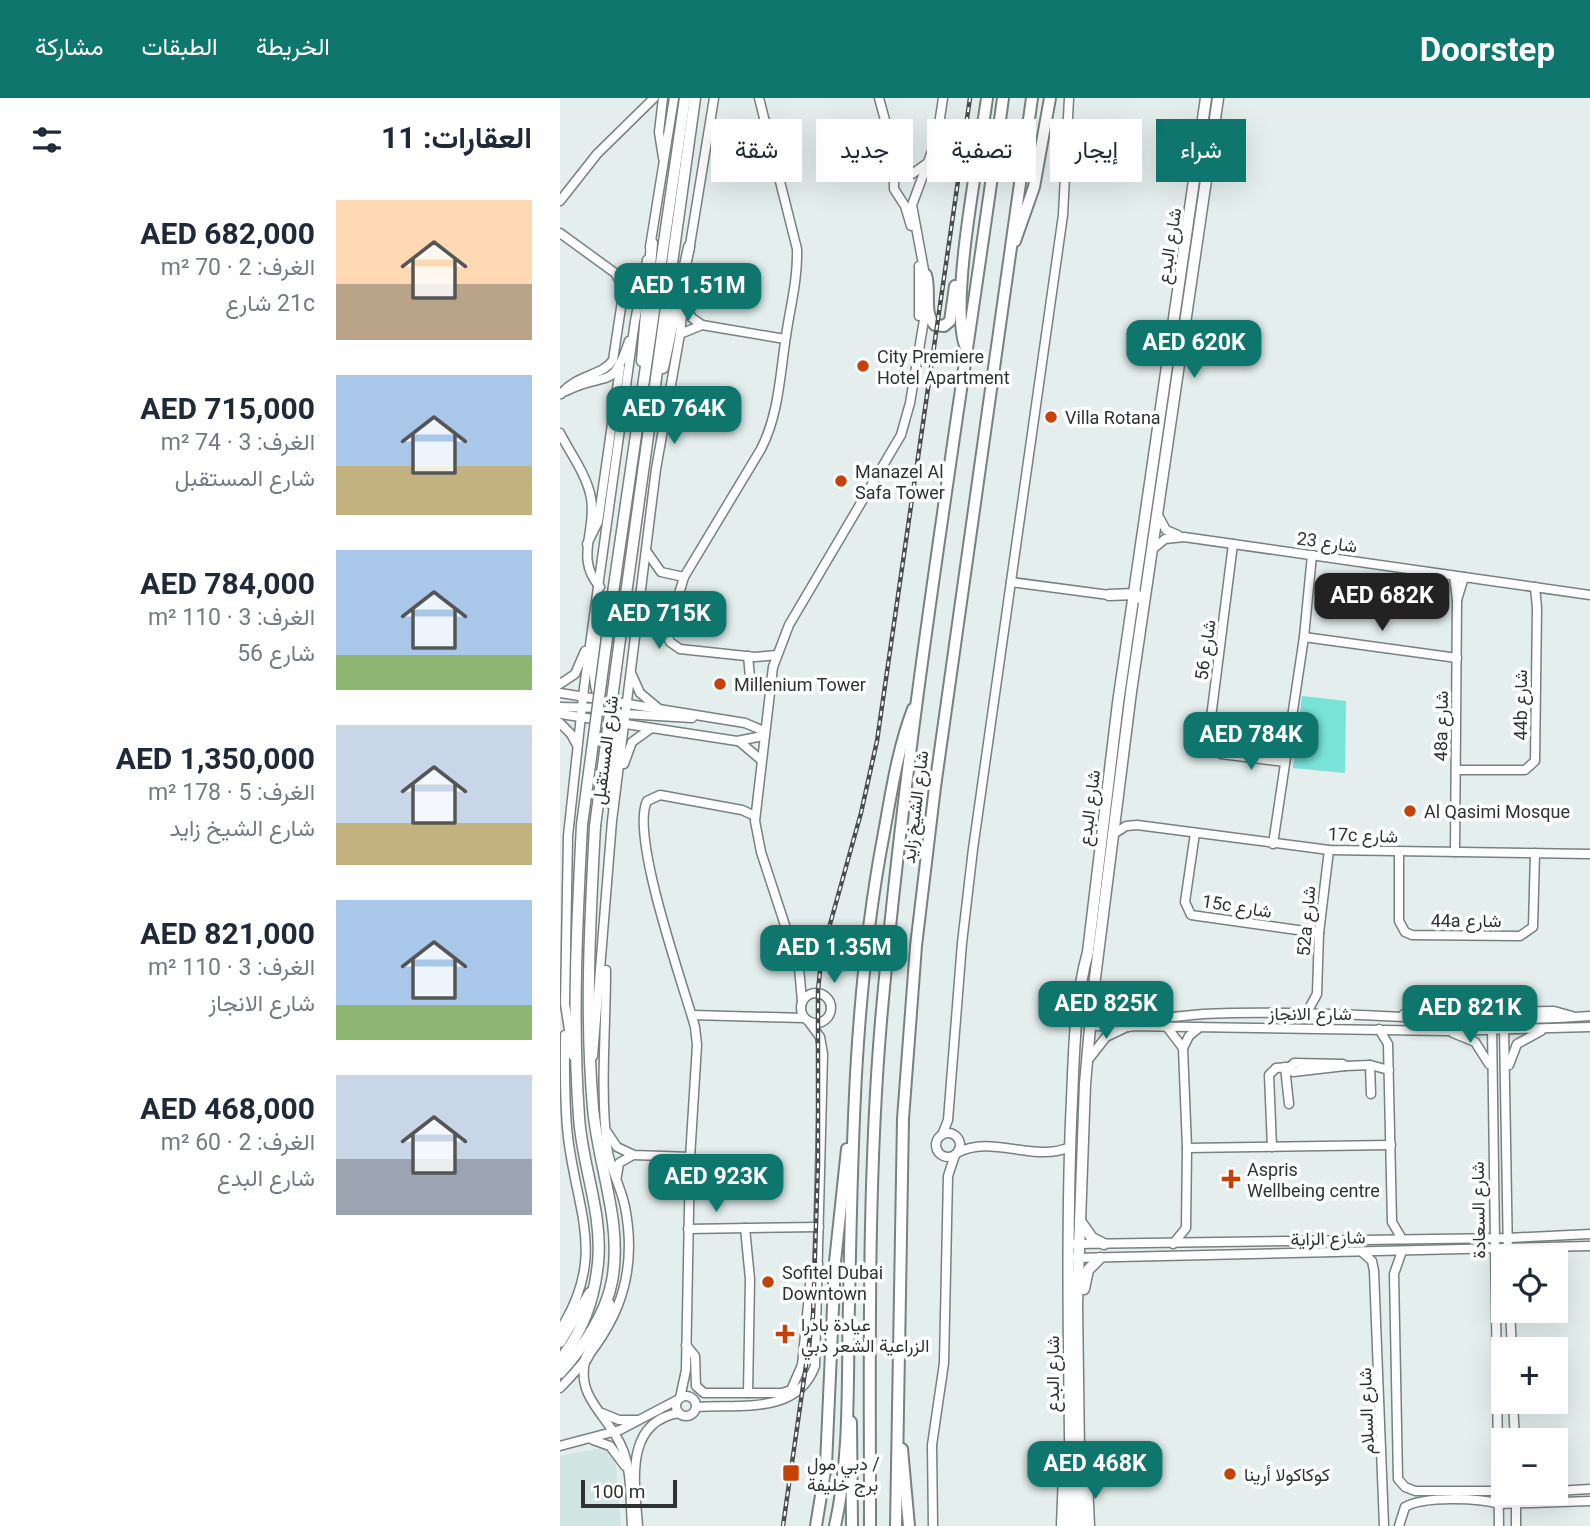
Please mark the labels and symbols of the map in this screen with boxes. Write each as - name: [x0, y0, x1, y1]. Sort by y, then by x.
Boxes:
- street label: شارع البدع: [1153, 206, 1187, 286]
- pin: AED 1.51M: [608, 264, 768, 323]
- pin: AED 620K: [1122, 320, 1266, 380]
- place label: City Premiere Hotel Apartment: [877, 346, 1010, 388]
- marker: City Premiere Hotel Apartment: [855, 358, 871, 374]
- pin: AED 764K: [602, 386, 746, 446]
- place label: Villa Rotana: [1065, 407, 1161, 428]
- marker: Villa Rotana: [1043, 409, 1059, 425]
- place label: Manazel Al Safa Tower: [855, 461, 945, 503]
- marker: Manazel Al Safa Tower: [833, 473, 849, 489]
- street label: شارع 23: [1295, 527, 1359, 559]
- pin: AED 682K: [1310, 574, 1454, 633]
- pin: AED 715K: [587, 592, 731, 651]
- street label: شارع 56: [1190, 618, 1222, 682]
- street label: 44b شارع: [1510, 669, 1533, 741]
- place label: Millenium Tower: [734, 674, 866, 695]
- marker: Millenium Tower: [712, 676, 728, 692]
- street label: 48a شارع: [1430, 690, 1454, 762]
- street label: شارع المستقبل: [588, 694, 624, 806]
- pin: AED 784K: [1179, 712, 1323, 772]
- street label: شارع الشيخ زايد: [898, 749, 934, 865]
- street label: شارع البدع: [1074, 769, 1106, 848]
- place label: Al Qasimi Mosque: [1424, 801, 1570, 822]
- marker: Al Qasimi Mosque: [1402, 803, 1418, 819]
- street label: 17c شارع: [1327, 823, 1399, 849]
- street label: 52a شارع: [1292, 885, 1322, 957]
- street label: 15c شارع: [1200, 890, 1273, 924]
- street label: 44a شارع: [1431, 910, 1501, 933]
- pin: AED 1.35M: [754, 926, 914, 985]
- pin: AED 825K: [1034, 982, 1178, 1041]
- pin: AED 821K: [1398, 986, 1542, 1045]
- street label: شارع الانجاز: [1267, 1003, 1352, 1026]
- pin: AED 923K: [644, 1154, 788, 1214]
- place label: Aspris Wellbeing centre: [1247, 1159, 1380, 1201]
- street label: شارع السعادة: [1467, 1161, 1491, 1259]
- marker: Aspris Wellbeing centre: [1221, 1169, 1241, 1189]
- street label: شارع الراية: [1290, 1226, 1366, 1252]
- place label: Sofitel Dubai Downtown: [782, 1262, 883, 1304]
- marker: Sofitel Dubai Downtown: [760, 1274, 776, 1290]
- place label: عيادة بادرا الزراعية الشعر دبي: [801, 1314, 929, 1361]
- marker: عيادة بادرا الزراعية الشعر دبي: [775, 1324, 795, 1344]
- street label: شارع البدع: [1042, 1336, 1065, 1412]
- street label: شارع السلام: [1354, 1367, 1380, 1455]
- pin: AED 468K: [1023, 1442, 1167, 1501]
- place label: دبي مول / برج خليفة: [807, 1453, 880, 1497]
- marker: دبي مول / برج خليفة: [781, 1463, 801, 1483]
- place label: كوكاكولا أرينا: [1244, 1464, 1330, 1486]
- marker: كوكاكولا أرينا: [1222, 1466, 1238, 1482]
- scale bar: [581, 1477, 677, 1509]

